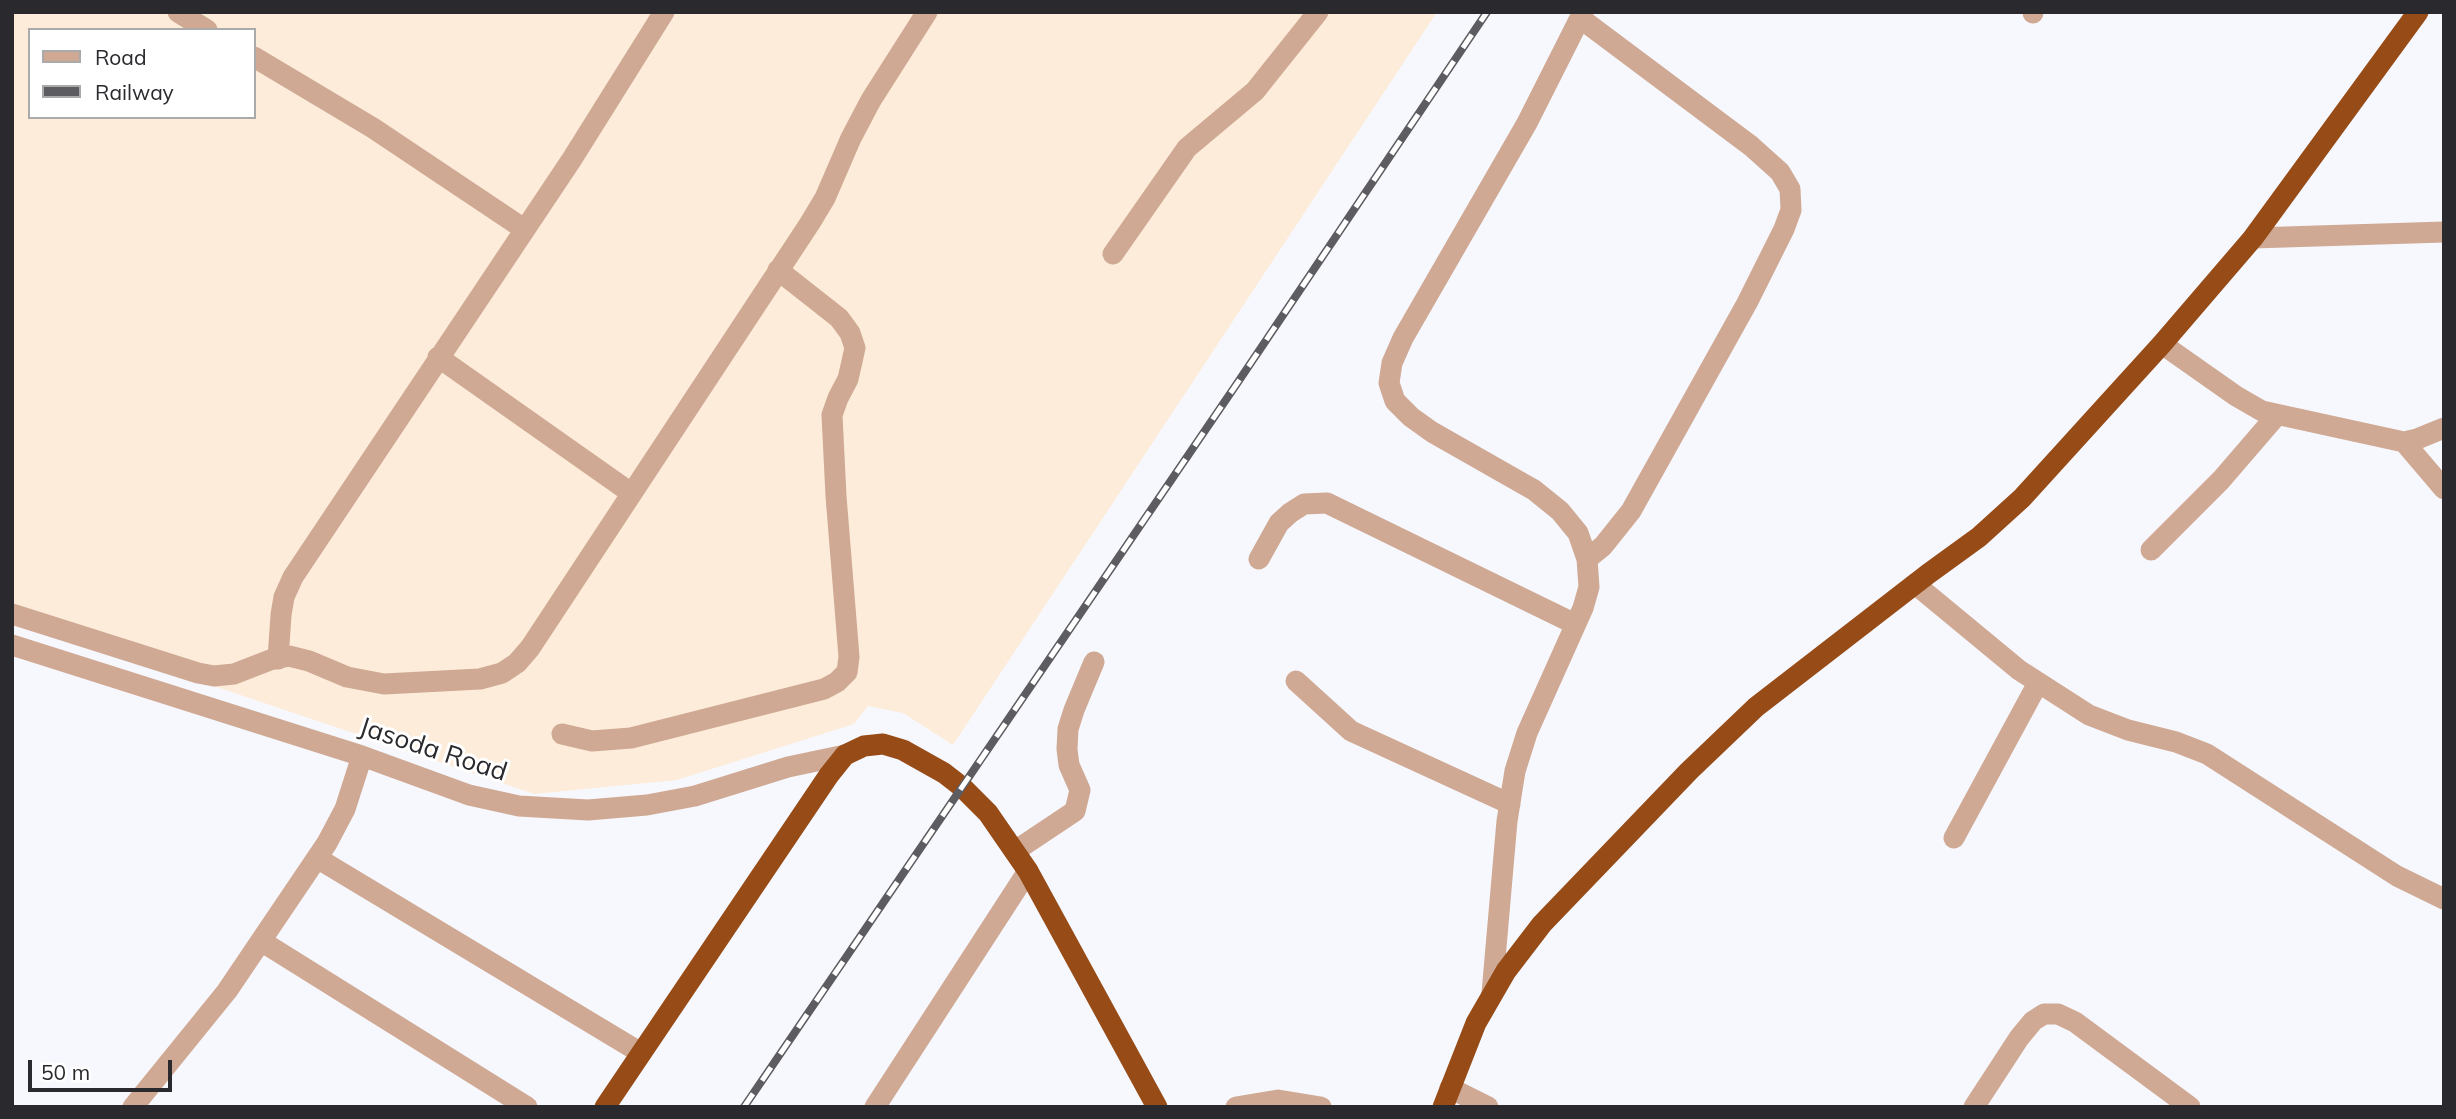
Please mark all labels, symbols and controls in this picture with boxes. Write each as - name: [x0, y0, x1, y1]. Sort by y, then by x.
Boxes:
- legend: [28, 28, 256, 119]
- text: Road: [95, 44, 146, 70]
- text: Railway: [95, 79, 174, 105]
- street label: Jasoda Road: [355, 711, 511, 789]
- scale bar: [32, 1046, 175, 1090]
- text: 50 m: [41, 1059, 90, 1085]

